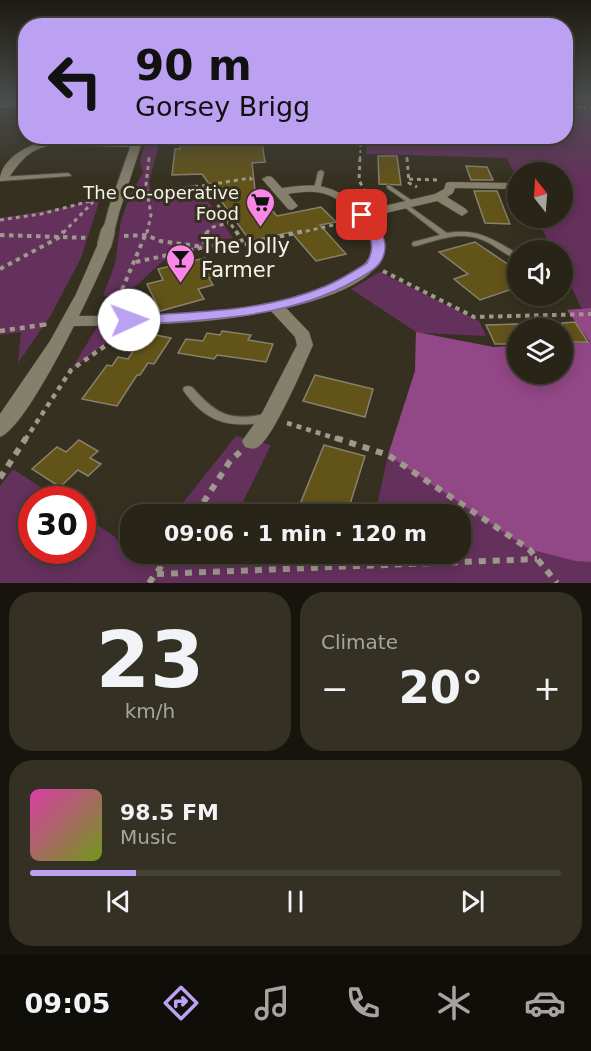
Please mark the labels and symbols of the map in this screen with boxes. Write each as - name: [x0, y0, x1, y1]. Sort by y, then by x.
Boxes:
- north arrow: [507, 162, 573, 228]
- place label: The Co-operative Food: [82, 182, 239, 224]
- supermarket icon: The Co-operative Food: [244, 186, 276, 228]
- pin: [336, 189, 387, 240]
- place label: The Jolly Farmer: [200, 234, 290, 282]
- bar icon: The Jolly Farmer: [164, 242, 196, 284]
- position arrow: [97, 288, 161, 352]
- speed limit sign: 30: [18, 486, 96, 564]

